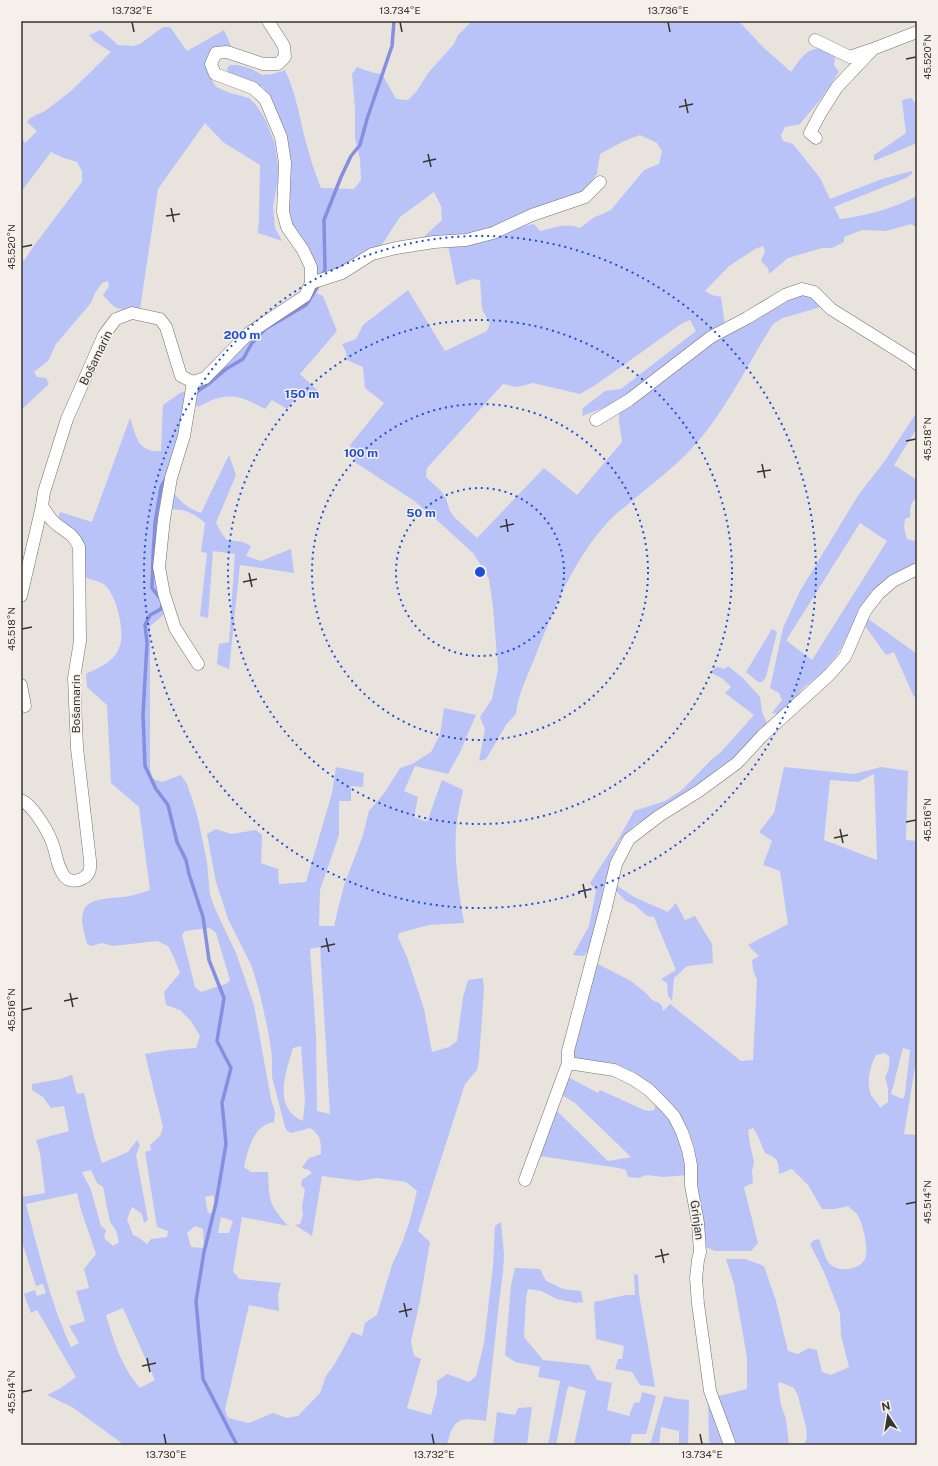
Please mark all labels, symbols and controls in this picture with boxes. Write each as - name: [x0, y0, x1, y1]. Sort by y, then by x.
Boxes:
- text: 13.732°E: [111, 4, 153, 16]
- text: 13.734°E: [379, 4, 421, 16]
- text: 13.736°E: [647, 4, 689, 16]
- text: 45.520°N: [921, 34, 933, 80]
- text: 45.520°N: [5, 224, 17, 270]
- street label: Bošamarin: [77, 328, 115, 388]
- text: 200 m: [224, 328, 260, 342]
- text: 150 m: [285, 387, 319, 401]
- text: 45.518°N: [921, 417, 933, 461]
- text: 100 m: [344, 446, 378, 460]
- text: 50 m: [406, 506, 436, 520]
- centre of rings: [473, 565, 487, 579]
- text: 45.518°N: [5, 607, 17, 651]
- street label: Bošamarin: [69, 674, 83, 734]
- text: 45.516°N: [921, 798, 933, 842]
- text: 45.516°N: [5, 988, 17, 1032]
- text: 45.514°N: [921, 1180, 933, 1224]
- street label: Grinjan: [687, 1199, 707, 1241]
- text: 45.514°N: [5, 1370, 17, 1414]
- north arrow: [868, 1396, 908, 1436]
- text: N: [880, 1399, 891, 1413]
- text: 13.730°E: [145, 1448, 187, 1460]
- text: 13.732°E: [413, 1448, 455, 1460]
- text: 13.734°E: [681, 1448, 723, 1460]

